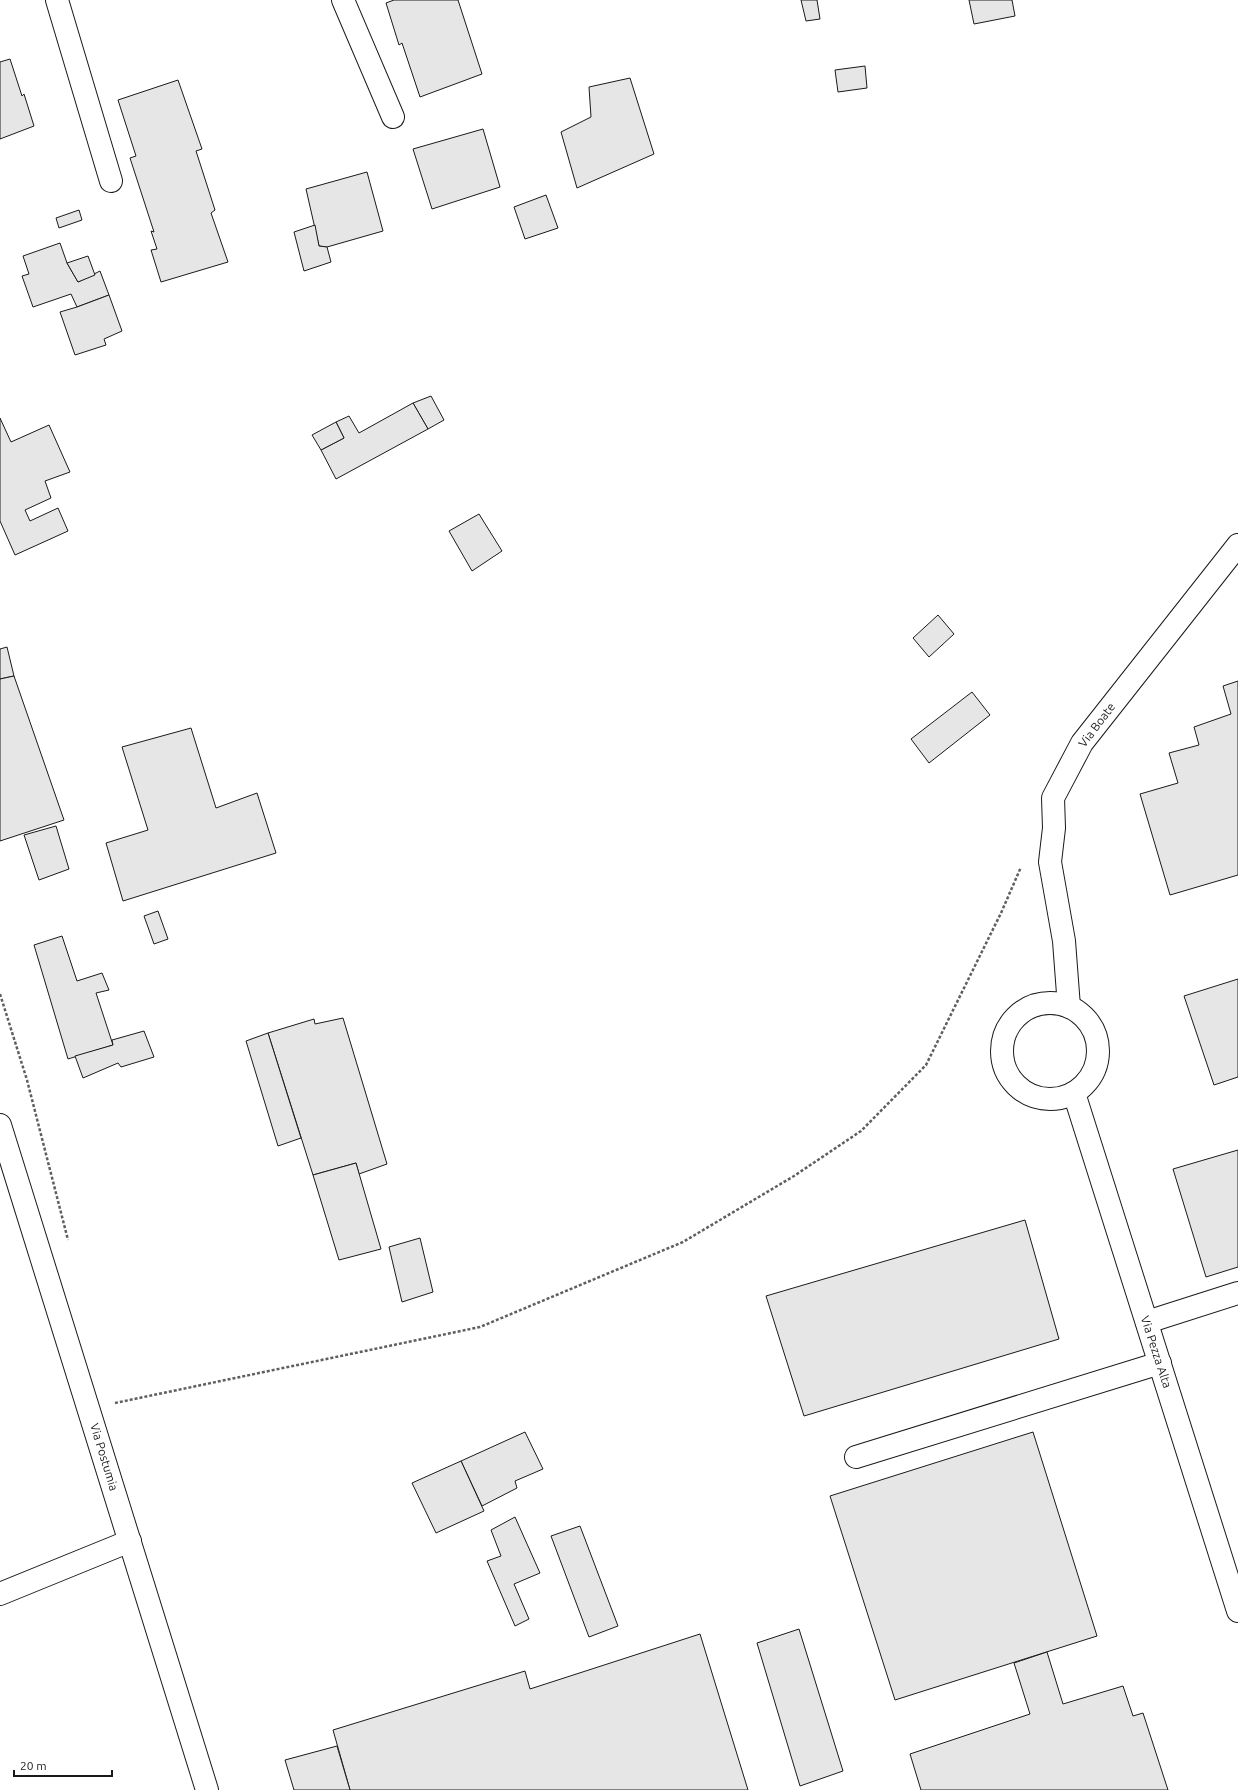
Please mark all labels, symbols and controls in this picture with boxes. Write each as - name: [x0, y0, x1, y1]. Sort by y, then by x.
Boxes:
- street label: Via Boate: [1076, 700, 1117, 749]
- street label: Via Pezza Alta: [1139, 1314, 1174, 1390]
- street label: Via Postumia: [88, 1421, 121, 1492]
- scale bar: [14, 1752, 112, 1778]
- text: 20 m: [20, 1759, 47, 1772]

